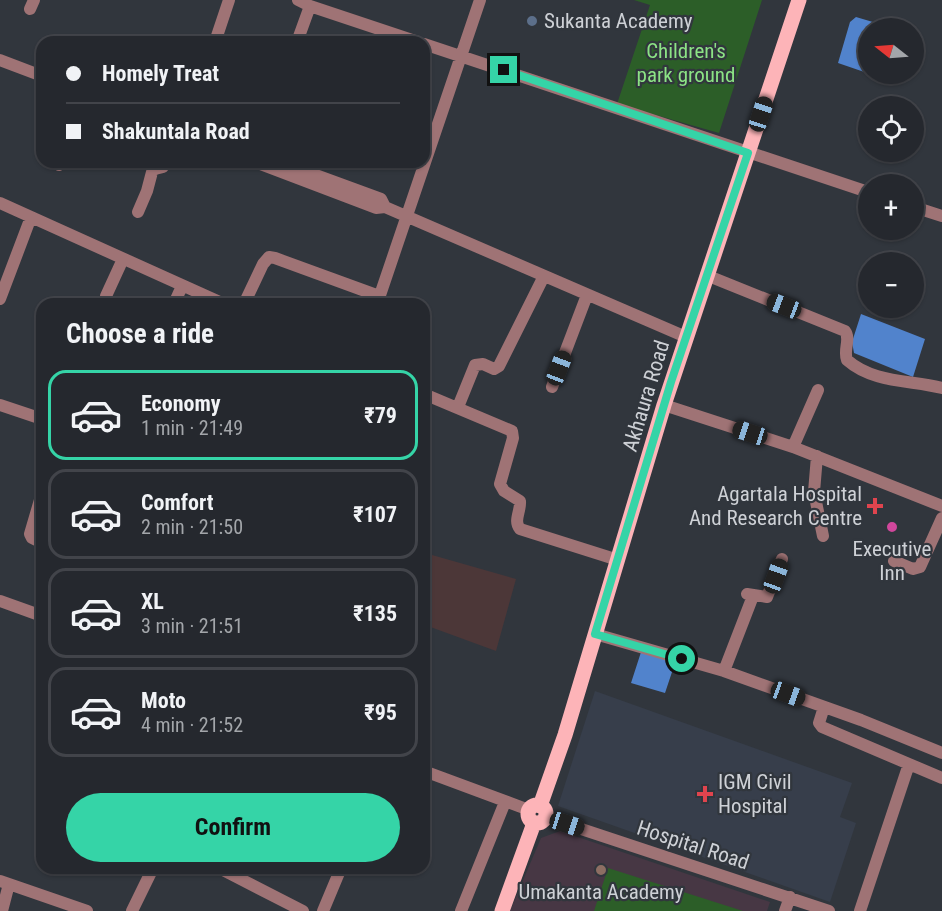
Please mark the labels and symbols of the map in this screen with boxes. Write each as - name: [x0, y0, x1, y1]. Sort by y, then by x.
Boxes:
- place label: Sukanta Academy: [544, 9, 693, 33]
- marker: Sukanta Academy: [525, 14, 539, 28]
- north arrow: [858, 18, 924, 84]
- park label: Children's park ground: [637, 39, 735, 87]
- route end: [490, 56, 517, 83]
- car: [747, 94, 775, 134]
- car: [764, 291, 804, 321]
- street label: Akhaura Road: [618, 338, 674, 454]
- car: [544, 348, 574, 388]
- car: [730, 419, 770, 447]
- place label: Agartala Hospital And Research Centre: [689, 482, 862, 530]
- marker: Agartala Hospital And Research Centre: [866, 497, 884, 515]
- marker: Executive Inn: [885, 520, 899, 534]
- place label: Executive Inn: [853, 537, 932, 585]
- car: [761, 556, 791, 596]
- route start: [668, 645, 695, 672]
- car: [768, 679, 808, 709]
- place label: IGM Civil Hospital: [718, 770, 792, 818]
- marker: IGM Civil Hospital: [696, 785, 714, 803]
- car: [547, 810, 587, 838]
- street label: Hospital Road: [634, 816, 752, 874]
- marker: Umakanta Academy: [594, 863, 608, 877]
- place label: Umakanta Academy: [518, 880, 684, 904]

